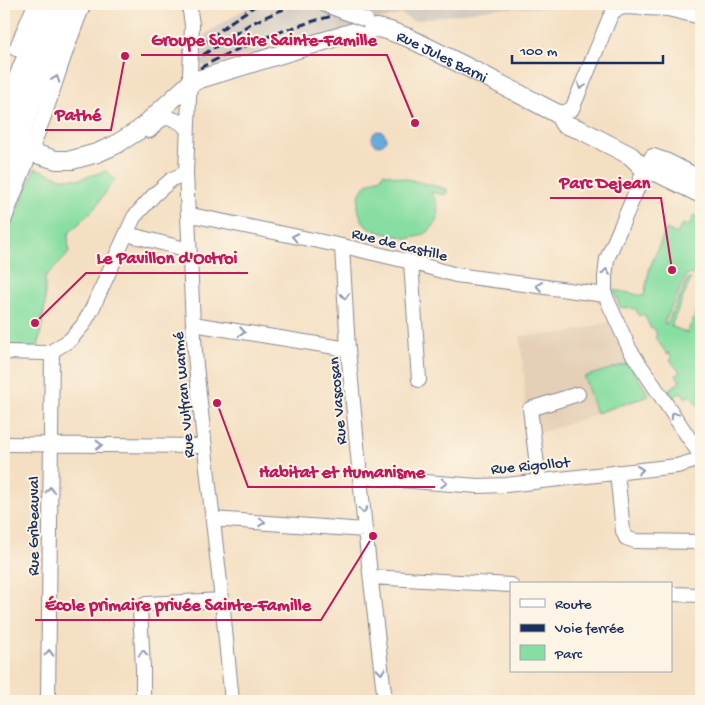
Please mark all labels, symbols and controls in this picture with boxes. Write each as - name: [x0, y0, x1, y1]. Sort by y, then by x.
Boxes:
- callout: Groupe Scolaire Sainte-Famille: [141, 22, 387, 55]
- street label: Rue Jules Barni: [393, 28, 490, 89]
- text: Groupe Scolaire Sainte-Famille: [151, 31, 378, 52]
- scale bar: [512, 32, 664, 64]
- text: 100 m: [519, 43, 558, 61]
- one-way arrow: [50, 76, 60, 84]
- one-way arrow: [577, 81, 587, 90]
- callout: Pathé: [45, 97, 111, 130]
- text: Pathé: [54, 106, 102, 127]
- callout: Parc Dejean: [550, 165, 661, 198]
- text: Parc Dejean: [559, 174, 651, 195]
- street label: Rue de Castille: [349, 225, 450, 268]
- one-way arrow: [290, 232, 299, 243]
- callout: Le Pavillon d'Octroi: [86, 240, 248, 273]
- text: Le Pavillon d'Octroi: [96, 249, 238, 270]
- one-way arrow: [600, 267, 611, 275]
- one-way arrow: [535, 281, 543, 292]
- one-way arrow: [340, 292, 351, 300]
- one-way arrow: [237, 326, 246, 336]
- street label: Rue Vulfran Warmé: [170, 330, 200, 459]
- street label: Rue Vascosan: [326, 356, 353, 445]
- one-way arrow: [671, 411, 680, 421]
- one-way arrow: [96, 440, 103, 450]
- callout: Habitat et Humanisme: [248, 454, 435, 487]
- street label: Rue Rigollot: [490, 454, 572, 480]
- text: Habitat et Humanisme: [259, 463, 426, 484]
- one-way arrow: [637, 465, 645, 476]
- street label: Rue Gribeauval: [26, 476, 45, 576]
- one-way arrow: [440, 478, 448, 489]
- one-way arrow: [45, 486, 55, 494]
- one-way arrow: [358, 506, 369, 514]
- one-way arrow: [258, 517, 266, 528]
- legend: [510, 582, 672, 672]
- callout: École primaire privée Sainte-Famille: [35, 587, 321, 620]
- text: École primaire privée Sainte-Famille: [45, 595, 312, 617]
- text: Route: [555, 596, 592, 614]
- text: Voie ferrée: [554, 620, 624, 638]
- text: Parc: [554, 646, 583, 664]
- one-way arrow: [44, 648, 54, 656]
- one-way arrow: [137, 648, 148, 656]
- one-way arrow: [375, 668, 386, 676]

